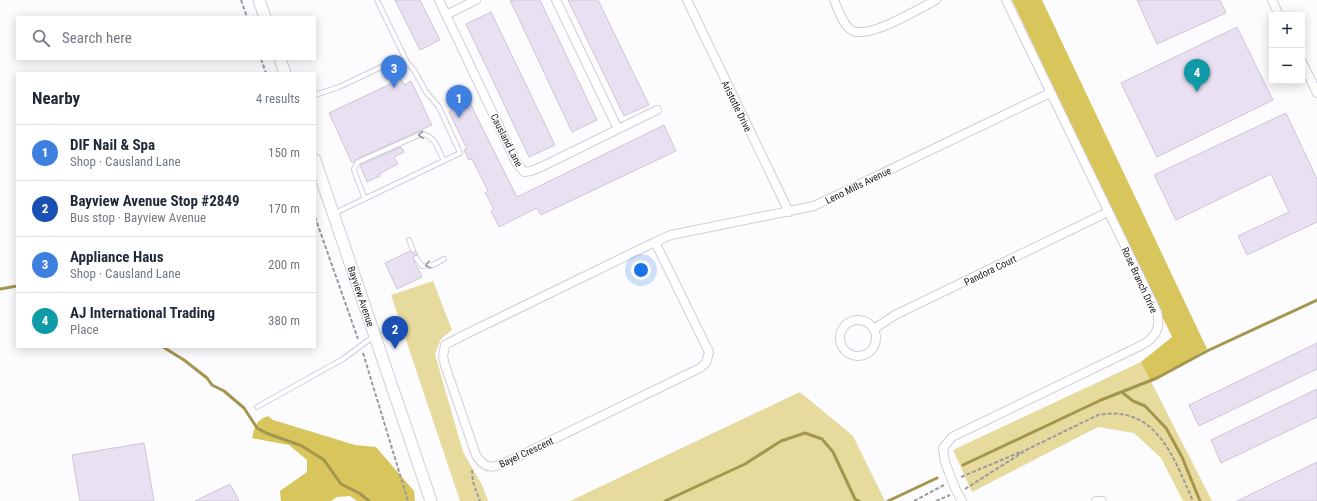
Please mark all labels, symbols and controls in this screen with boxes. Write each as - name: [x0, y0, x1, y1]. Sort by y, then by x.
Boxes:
- map controls: [1269, 12, 1305, 84]
- button: +: [1269, 12, 1305, 48]
- search box: [16, 16, 316, 60]
- icon: search: [30, 27, 52, 49]
- text: Search here: [62, 29, 132, 47]
- button: −: [1269, 48, 1305, 84]
- pin: 3: [381, 55, 407, 88]
- pin: 4: [1184, 59, 1210, 92]
- street label: Aristotle Drive: [719, 79, 754, 134]
- pin: 1: [446, 85, 472, 118]
- text: Nearby: [32, 88, 80, 108]
- text: 4 results: [256, 91, 300, 106]
- street label: Causland Lane: [488, 112, 525, 169]
- one-way arrow: [417, 131, 424, 140]
- text: DIF Nail & Spa: [70, 136, 155, 154]
- text: 1: [42, 145, 48, 160]
- text: 150 m: [268, 145, 300, 160]
- text: Shop · Causland Lane: [70, 154, 181, 169]
- street label: Leno Mills Avenue: [824, 165, 893, 206]
- text: Bayview Avenue Stop #2849: [70, 192, 240, 210]
- text: 2: [42, 201, 48, 216]
- text: 170 m: [268, 201, 300, 216]
- text: Bus stop · Bayview Avenue: [70, 210, 206, 225]
- street label: Rose Branch Drive: [1119, 245, 1160, 315]
- text: Appliance Haus: [70, 248, 163, 266]
- street label: Pandora Court: [962, 253, 1018, 288]
- text: 3: [42, 257, 48, 272]
- text: 200 m: [268, 257, 300, 272]
- one-way arrow: [425, 260, 432, 268]
- your location: [631, 260, 651, 280]
- street label: Bayview Avenue: [346, 265, 376, 328]
- text: Shop · Causland Lane: [70, 266, 181, 281]
- text: AJ International Trading: [70, 304, 215, 322]
- text: 4: [42, 313, 48, 328]
- text: 380 m: [268, 313, 300, 328]
- pin: 2: [382, 316, 408, 349]
- text: Place: [70, 322, 99, 337]
- street label: Bayel Crescent: [497, 435, 555, 470]

